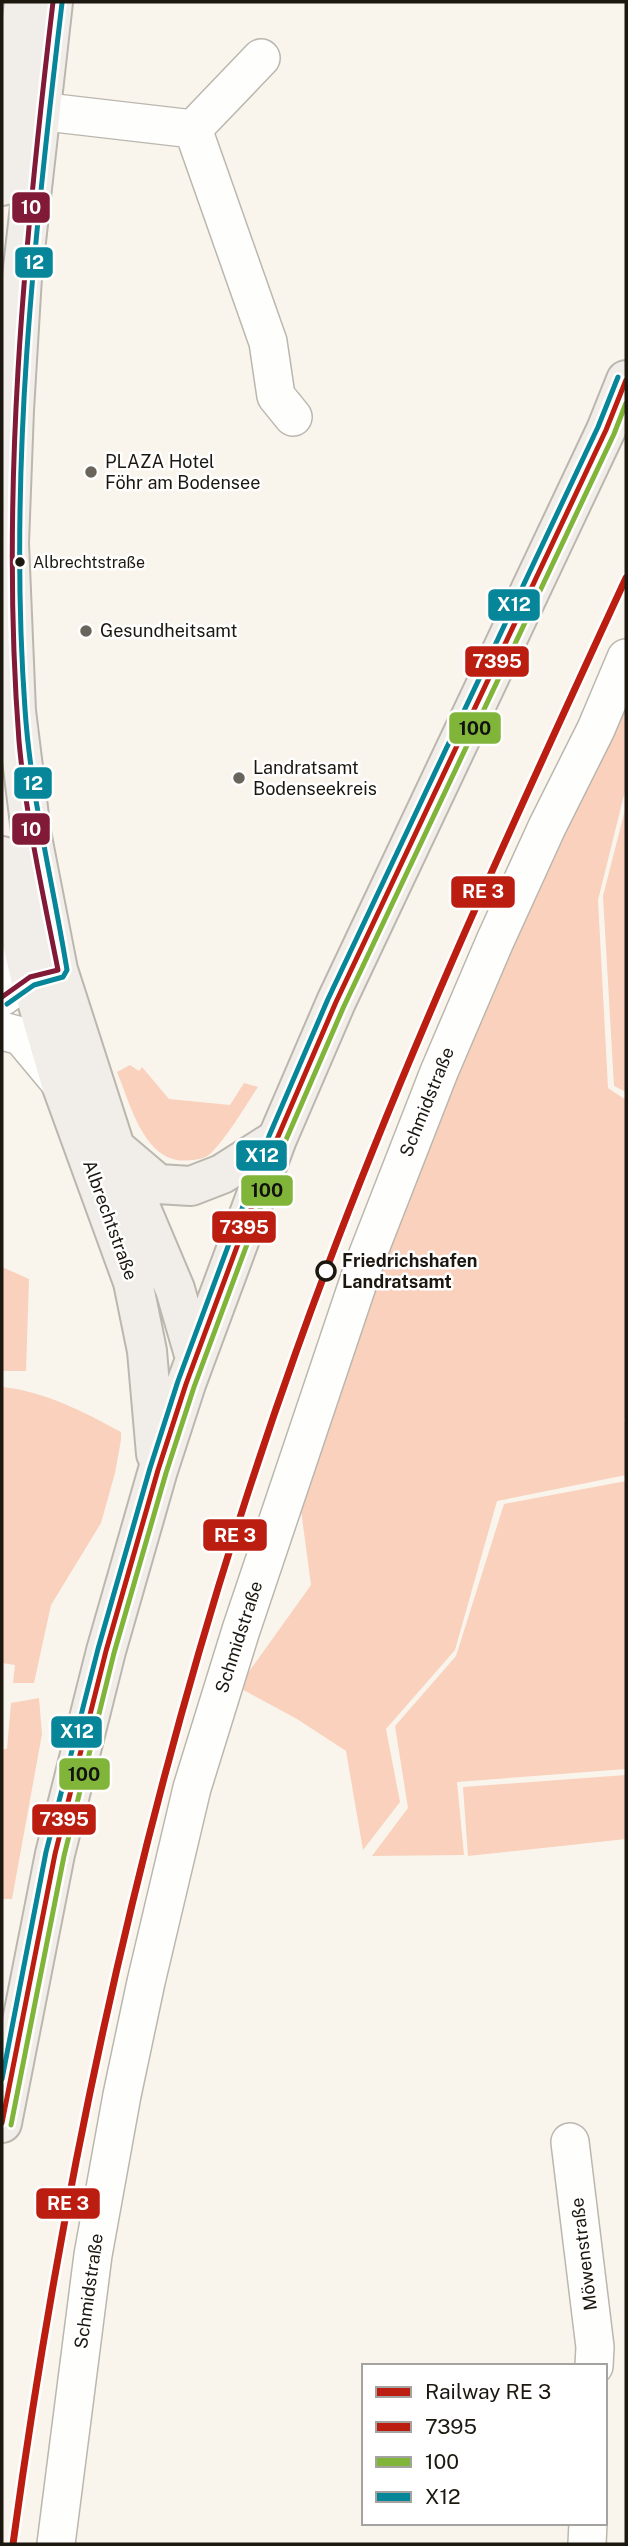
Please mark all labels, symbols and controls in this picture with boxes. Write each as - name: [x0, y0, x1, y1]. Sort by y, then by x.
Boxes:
- line badge: 10: [11, 191, 51, 224]
- text: 10: [21, 196, 41, 218]
- line badge: 12: [14, 246, 54, 279]
- text: 12: [24, 251, 44, 273]
- place label: PLAZA Hotel Föhr am Bodensee: [105, 451, 260, 493]
- marker: PLAZA Hotel Föhr am Bodensee: [83, 464, 99, 480]
- place label: Albrechtstraße: [33, 553, 145, 572]
- marker: Albrechtstraße: [13, 555, 27, 569]
- line badge: X12: [487, 588, 541, 622]
- text: X12: [497, 593, 531, 615]
- place label: Gesundheitsamt: [100, 620, 238, 641]
- marker: Gesundheitsamt: [78, 623, 94, 639]
- line badge: 7395: [464, 645, 530, 678]
- text: 7395: [472, 650, 522, 672]
- line badge: 100: [448, 711, 502, 745]
- text: 100: [459, 717, 491, 739]
- place label: Landratsamt Bodenseekreis: [253, 757, 377, 799]
- line badge: 12: [13, 766, 53, 800]
- marker: Landratsamt Bodenseekreis: [231, 770, 247, 786]
- text: 12: [23, 772, 43, 794]
- line badge: 10: [11, 812, 51, 846]
- text: 10: [21, 818, 41, 840]
- line badge: RE 3: [450, 875, 516, 909]
- text: RE 3: [462, 880, 504, 902]
- street label: Schmidstraße: [395, 1044, 458, 1160]
- line badge: X12: [235, 1139, 288, 1172]
- text: X12: [245, 1144, 279, 1166]
- street label: Albrechtstraße: [79, 1157, 142, 1283]
- line badge: 100: [240, 1174, 294, 1207]
- text: 100: [251, 1179, 283, 1201]
- line badge: 7395: [211, 1210, 277, 1244]
- text: 7395: [219, 1216, 269, 1238]
- place label: Friedrichshafen Landratsamt: [342, 1250, 478, 1292]
- marker: Friedrichshafen Landratsamt: [316, 1261, 336, 1281]
- line badge: RE 3: [202, 1518, 268, 1552]
- text: RE 3: [214, 1524, 256, 1546]
- street label: Schmidstraße: [211, 1578, 266, 1695]
- line badge: X12: [50, 1715, 103, 1749]
- text: X12: [60, 1720, 94, 1742]
- line badge: 100: [58, 1757, 111, 1791]
- text: 100: [68, 1763, 100, 1785]
- line badge: 7395: [31, 1803, 97, 1836]
- text: 7395: [39, 1808, 89, 1830]
- line badge: RE 3: [35, 2187, 101, 2220]
- text: RE 3: [47, 2192, 89, 2214]
- street label: Möwenstraße: [566, 2196, 601, 2312]
- street label: Schmidstraße: [70, 2232, 107, 2350]
- legend: [362, 2364, 607, 2525]
- text: Railway RE 3: [425, 2379, 551, 2404]
- text: 7395: [425, 2414, 477, 2439]
- text: 100: [425, 2449, 459, 2474]
- text: X12: [425, 2484, 461, 2509]

